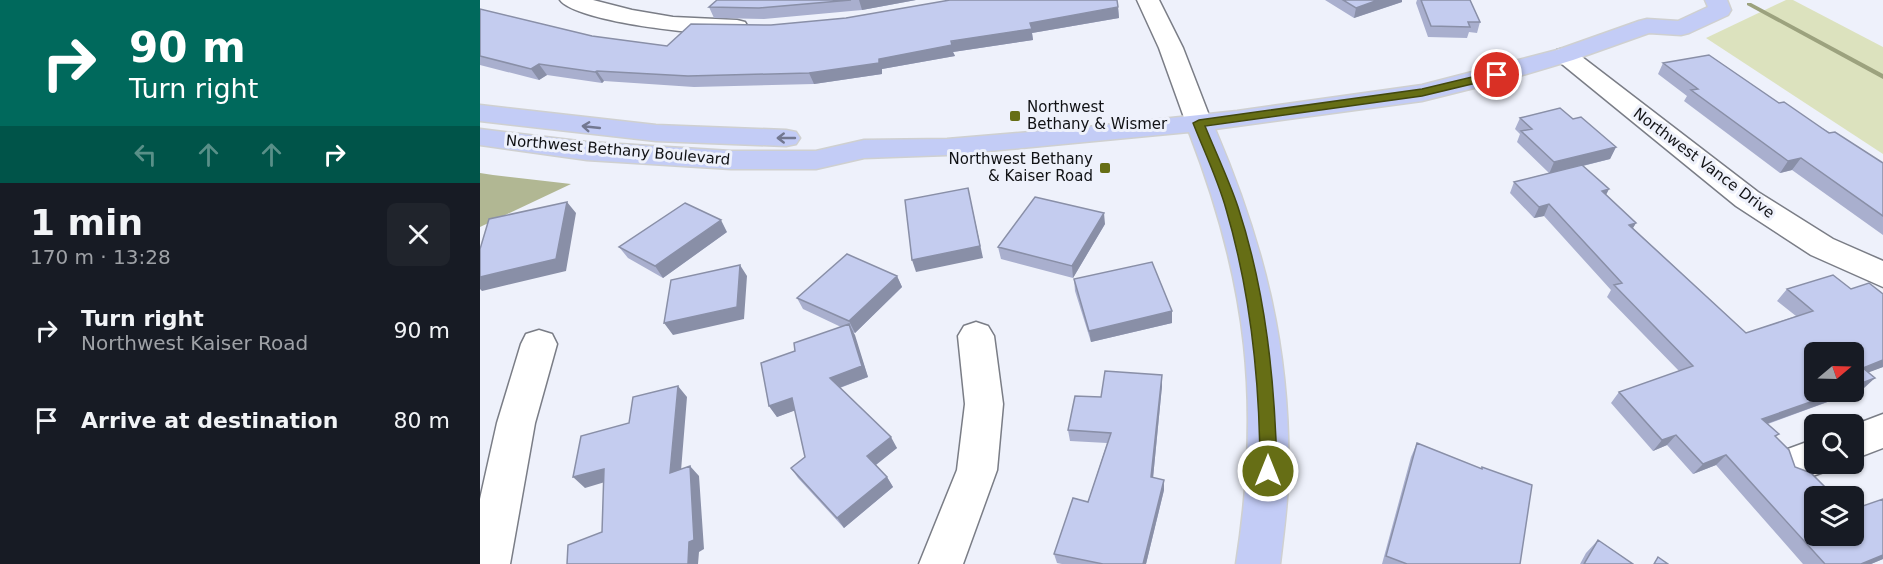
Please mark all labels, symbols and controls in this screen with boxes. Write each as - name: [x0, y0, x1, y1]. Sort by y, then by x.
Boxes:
- text: 90 m: [129, 23, 246, 72]
- icon: right: [30, 24, 108, 102]
- pin: [1471, 49, 1522, 100]
- icon: arrive: [1480, 58, 1513, 91]
- text: Turn right: [129, 73, 258, 104]
- place label: Northwest Bethany & Wismer: [1027, 98, 1168, 133]
- street label: Northwest Vance Drive: [1630, 104, 1778, 222]
- marker: Northwest Bethany & Wismer: [1008, 109, 1022, 123]
- one-way arrow: [582, 121, 602, 132]
- street label: Northwest Bethany Boulevard: [505, 131, 731, 169]
- one-way arrow: [777, 132, 797, 144]
- icon: left: [129, 138, 162, 171]
- icon: ahead: [192, 138, 225, 171]
- icon: ahead: [255, 138, 288, 171]
- icon: right: [318, 138, 351, 171]
- place label: Northwest Bethany & Kaiser Road: [949, 150, 1093, 185]
- marker: Northwest Bethany & Kaiser Road: [1098, 161, 1112, 175]
- text: 1 min: [30, 202, 143, 243]
- button: close: [387, 203, 450, 266]
- text: 170 m · 13:28: [30, 245, 171, 269]
- text: Turn right: [81, 306, 204, 331]
- icon: right: [30, 314, 63, 347]
- text: 90 m: [394, 318, 450, 343]
- text: Northwest Kaiser Road: [81, 331, 308, 355]
- north arrow: [1804, 342, 1864, 402]
- map controls: [1804, 342, 1864, 546]
- icon: arrive: [30, 404, 63, 437]
- text: Arrive at destination: [81, 408, 338, 433]
- text: 80 m: [394, 408, 450, 433]
- button: search: [1804, 414, 1864, 474]
- position arrow: [1236, 439, 1300, 503]
- button: layers: [1804, 486, 1864, 546]

